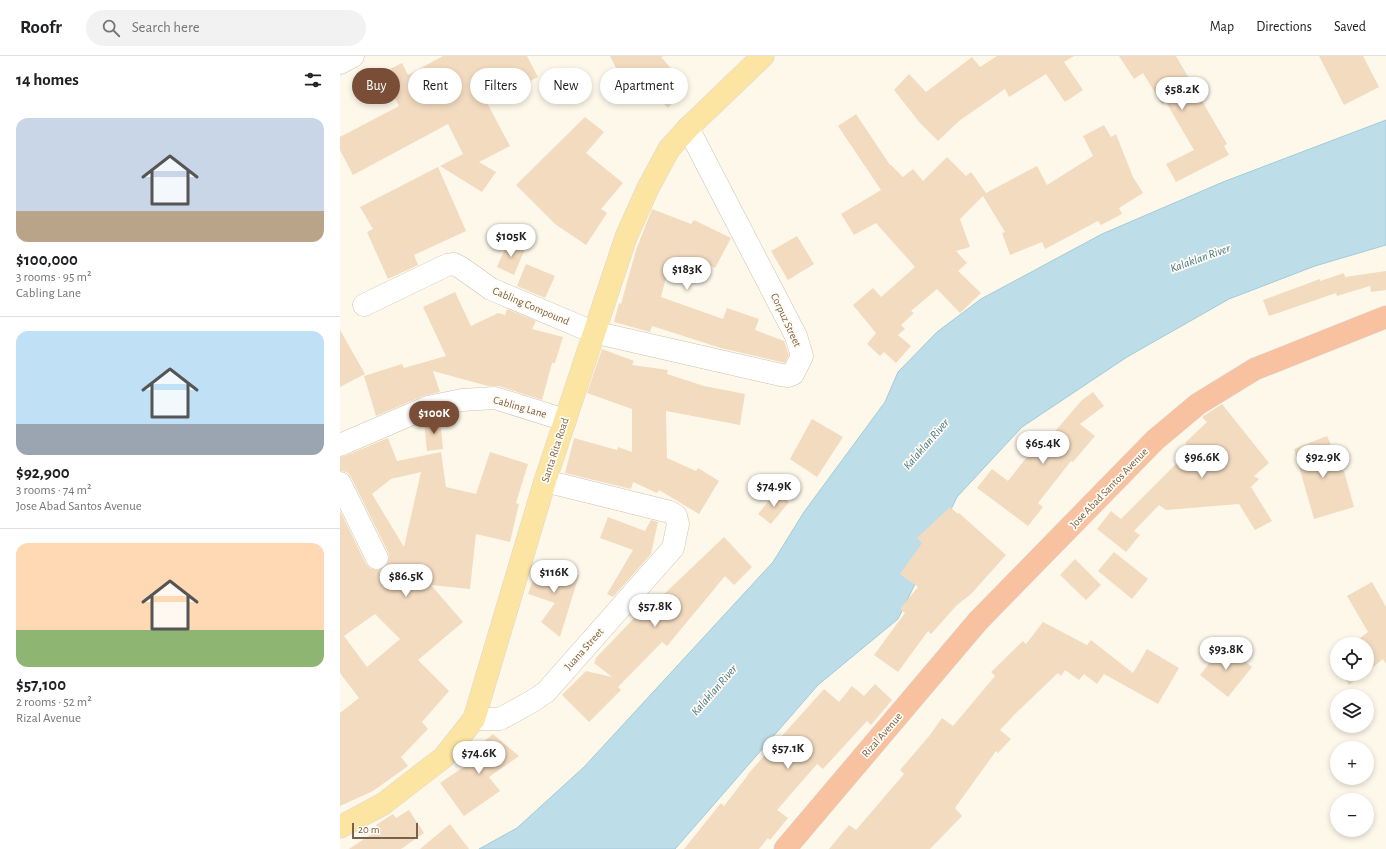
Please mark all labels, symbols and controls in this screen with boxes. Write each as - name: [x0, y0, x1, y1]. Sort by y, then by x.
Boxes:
- search box: [86, 10, 366, 46]
- icon: search: [100, 17, 122, 39]
- text: Roofr: [20, 18, 62, 37]
- text: Search here: [132, 20, 200, 35]
- text: Map: [1210, 20, 1234, 34]
- text: Directions: [1256, 20, 1312, 34]
- text: Saved: [1334, 20, 1366, 34]
- chip: Buy: [352, 68, 400, 104]
- chip: Rent: [408, 68, 462, 104]
- chip: Filters: [470, 68, 531, 104]
- chip: New: [539, 68, 592, 104]
- chip: Apartment: [600, 68, 688, 104]
- icon: filters: [302, 69, 324, 91]
- text: 14 homes: [16, 71, 79, 88]
- pin: $58.2K: [1149, 77, 1215, 111]
- text: $58.2K: [1165, 83, 1199, 96]
- icon: home: [134, 144, 206, 216]
- pin: $105K: [483, 224, 539, 258]
- text: $105K: [496, 230, 526, 243]
- water label: Kalaklan River: [1168, 241, 1233, 274]
- text: $100,000: [16, 251, 78, 268]
- pin: $183K: [659, 257, 715, 291]
- text: $183K: [672, 263, 702, 276]
- text: 3 rooms · 95 m²: [16, 271, 91, 284]
- street label: Cabling Compound: [491, 285, 571, 327]
- text: Cabling Lane: [16, 287, 81, 300]
- street label: Corpuz Street: [769, 291, 803, 349]
- icon: home: [134, 357, 206, 429]
- street label: Cabling Lane: [492, 394, 548, 420]
- pin: $100K: [406, 401, 462, 435]
- text: $100K: [418, 407, 450, 420]
- street label: Santa Rita Road: [539, 416, 571, 484]
- water label: Kalaklan River: [901, 416, 952, 472]
- pin: $65.4K: [1010, 431, 1076, 465]
- text: $65.4K: [1026, 437, 1060, 450]
- pin: $96.6K: [1169, 445, 1235, 479]
- pin: $92.9K: [1290, 445, 1356, 479]
- street label: Jose Abad Santos Avenue: [1068, 446, 1150, 530]
- text: $96.6K: [1184, 451, 1220, 464]
- text: $92.9K: [1305, 451, 1341, 464]
- text: $92,900: [16, 464, 70, 481]
- pin: $74.9K: [741, 474, 807, 508]
- text: $74.9K: [757, 480, 791, 493]
- text: 3 rooms · 74 m²: [16, 484, 92, 497]
- text: Jose Abad Santos Avenue: [16, 500, 142, 513]
- pin: $116K: [526, 560, 582, 594]
- pin: $86.5K: [373, 564, 439, 598]
- text: $116K: [539, 566, 569, 579]
- icon: home: [134, 569, 206, 641]
- text: $86.5K: [389, 570, 423, 583]
- pin: $57.8K: [622, 594, 688, 628]
- text: $57.8K: [638, 600, 672, 613]
- street label: Juana Street: [562, 626, 606, 672]
- pin: $93.8K: [1193, 637, 1259, 671]
- map controls: [1330, 637, 1374, 837]
- button: locate: [1330, 637, 1374, 681]
- text: $93.8K: [1209, 643, 1243, 656]
- water label: Kalaklan River: [689, 662, 740, 718]
- text: $57,100: [16, 676, 66, 693]
- button: layers: [1330, 689, 1374, 733]
- text: 2 rooms · 52 m²: [16, 696, 92, 709]
- street label: Rizal Avenue: [860, 711, 904, 759]
- text: Rizal Avenue: [16, 712, 81, 725]
- pin: $57.1K: [755, 736, 821, 770]
- pin: $74.6K: [446, 741, 512, 775]
- button: +: [1330, 741, 1374, 785]
- text: $57.1K: [772, 742, 804, 755]
- text: $74.6K: [462, 747, 496, 760]
- button: −: [1330, 793, 1374, 837]
- scale bar: [352, 821, 418, 840]
- text: 20 m: [358, 824, 379, 835]

